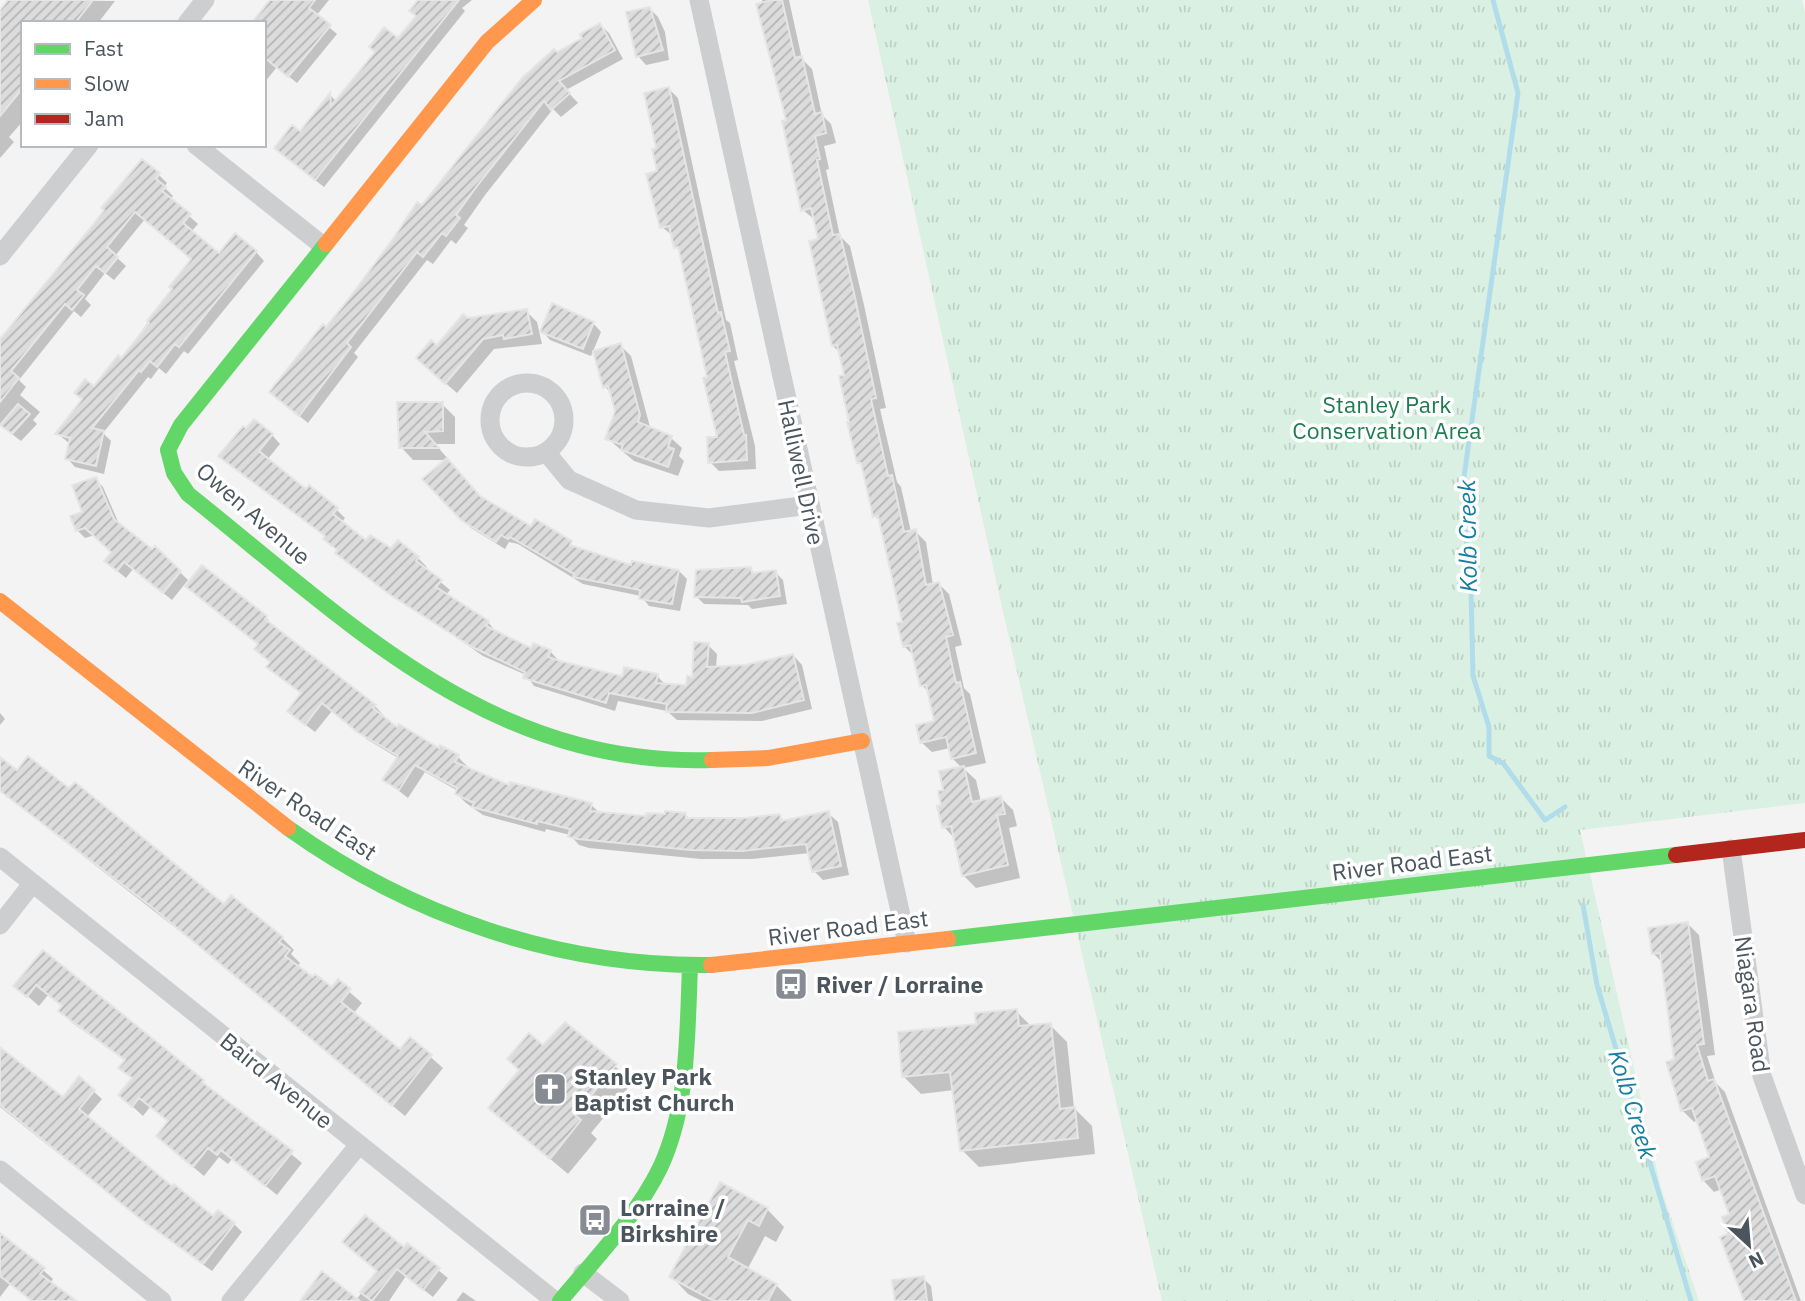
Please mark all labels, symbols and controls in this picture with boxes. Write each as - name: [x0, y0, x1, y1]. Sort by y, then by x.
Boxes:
- legend: [21, 21, 266, 147]
- text: Fast: [84, 34, 124, 62]
- text: Slow: [84, 69, 130, 97]
- text: Jam: [84, 104, 124, 132]
- park label: Stanley Park Conservation Area: [1292, 389, 1482, 445]
- street label: Halliwell Drive: [772, 396, 832, 548]
- street label: Owen Avenue: [191, 455, 317, 571]
- water label: Kolb Creek: [1450, 479, 1484, 593]
- street label: River Road East: [233, 751, 383, 867]
- street label: River Road East: [1330, 837, 1494, 887]
- street label: River Road East: [766, 902, 930, 952]
- street label: Niagara Road: [1729, 934, 1777, 1074]
- bus stop icon: River / Lorraine: [772, 965, 810, 1003]
- place label: River / Lorraine: [816, 969, 983, 999]
- street label: Baird Avenue: [214, 1025, 340, 1135]
- water label: Kolb Creek: [1601, 1045, 1665, 1163]
- place label: Stanley Park Baptist Church: [574, 1061, 734, 1117]
- church icon: Stanley Park Baptist Church: [531, 1070, 569, 1108]
- place label: Lorraine / Birkshire: [620, 1192, 726, 1248]
- bus stop icon: Lorraine / Birkshire: [576, 1201, 614, 1239]
- north arrow: [1714, 1210, 1784, 1280]
- text: N: [1745, 1246, 1768, 1274]

